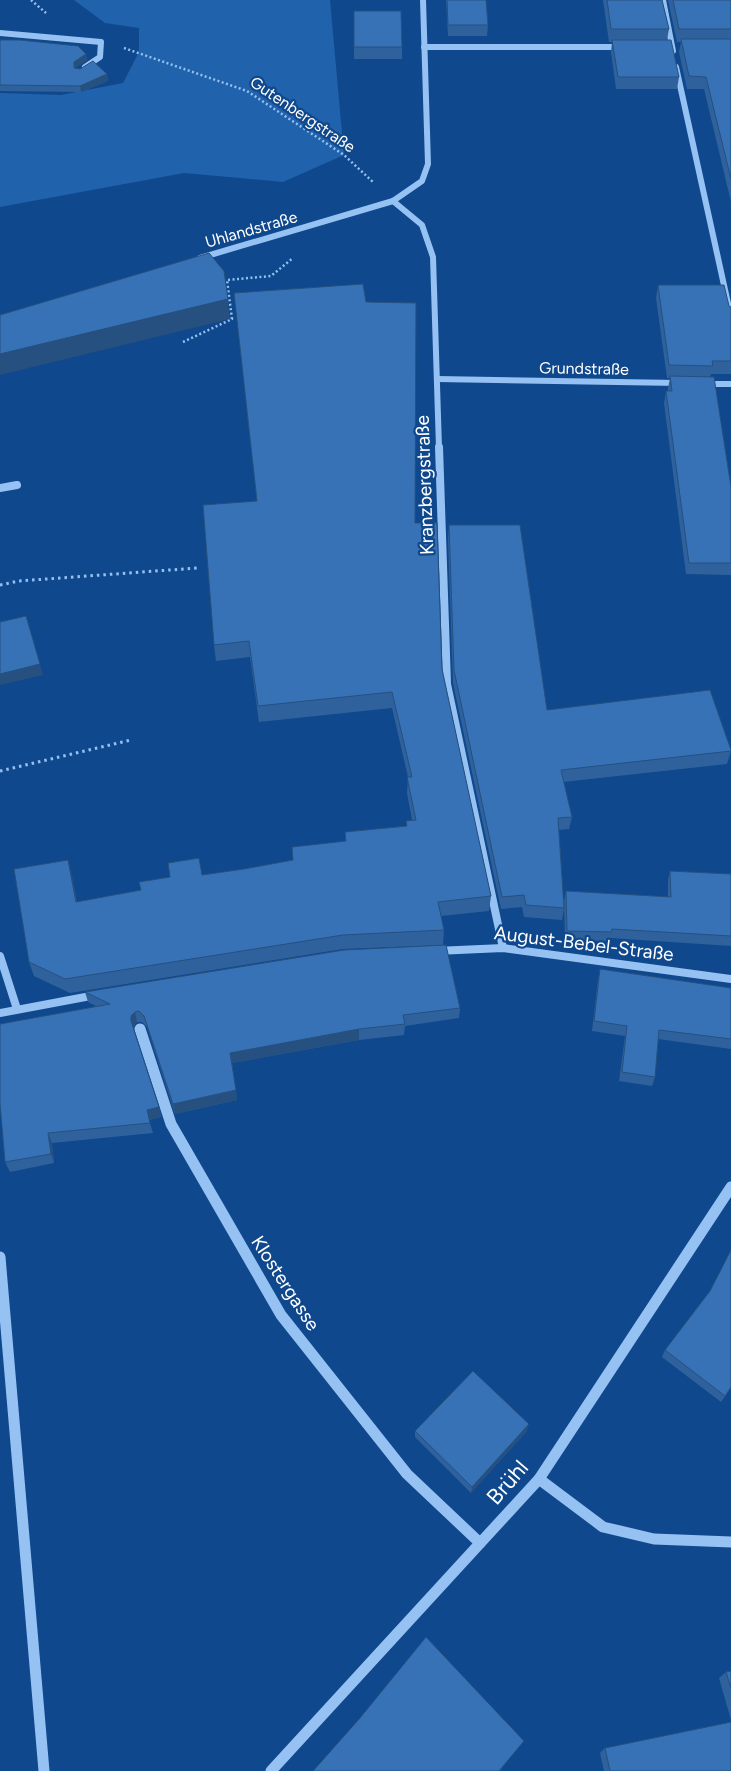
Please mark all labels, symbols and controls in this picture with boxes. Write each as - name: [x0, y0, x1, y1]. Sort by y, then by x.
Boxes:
- street label: Gutenbergstraße: [247, 72, 359, 157]
- street label: Uhlandstraße: [203, 207, 300, 252]
- street label: Grundstraße: [539, 358, 629, 379]
- street label: Kranzbergstraße: [411, 415, 438, 555]
- street label: August-Bebel-Straße: [493, 921, 675, 966]
- street label: Klostergasse: [246, 1232, 325, 1335]
- street label: Brühl: [481, 1454, 534, 1510]

